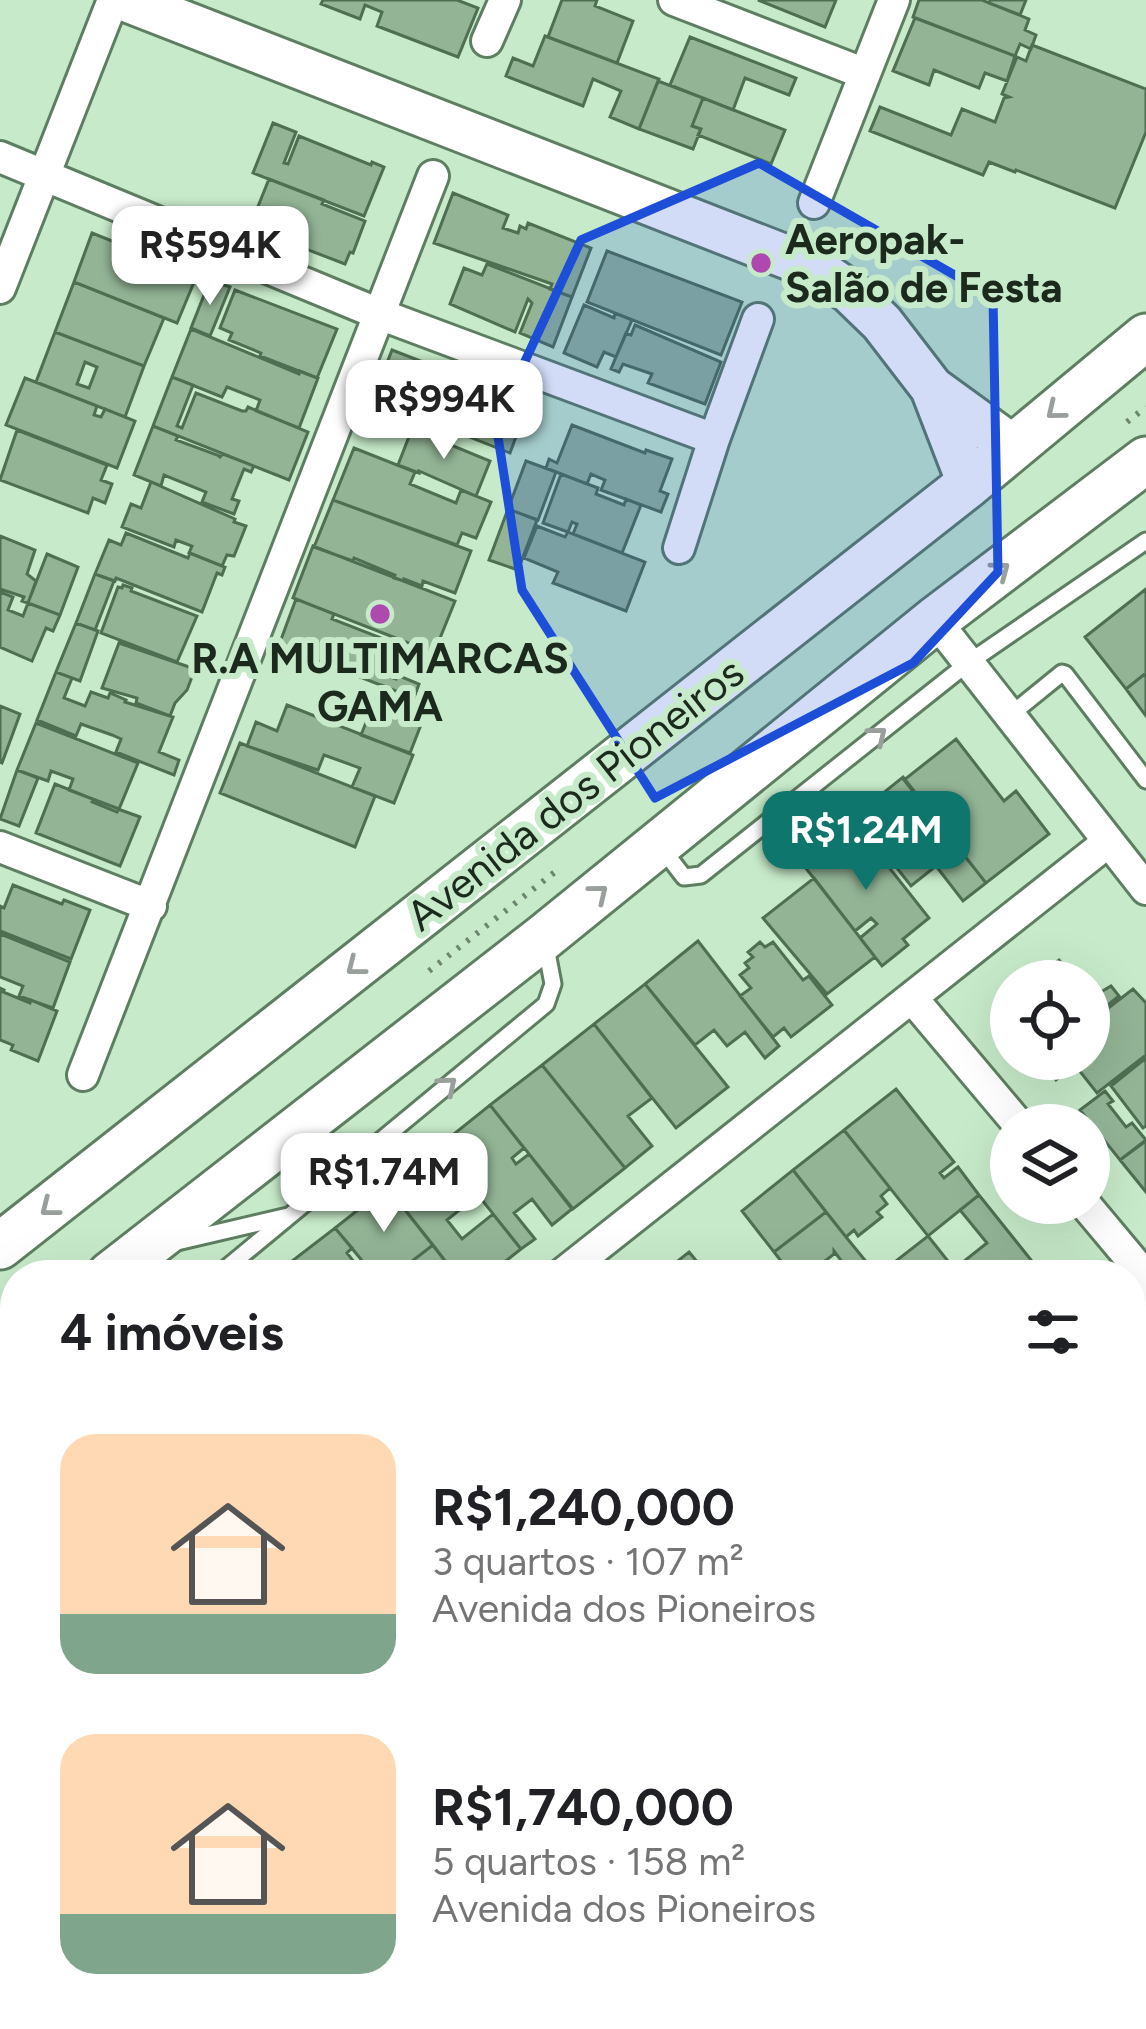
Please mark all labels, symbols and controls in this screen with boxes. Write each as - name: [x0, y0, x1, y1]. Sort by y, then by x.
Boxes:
- pin: R$594K: [112, 206, 308, 308]
- place label: Aeropak- Salão de Festa: [785, 214, 1063, 313]
- text: R$594K: [139, 221, 281, 268]
- marker: Aeropak- Salão de Festa: [748, 250, 774, 276]
- pin: R$994K: [346, 360, 542, 462]
- text: R$994K: [373, 375, 515, 422]
- one-way arrow: [1047, 397, 1069, 418]
- one-way arrow: [988, 562, 1010, 584]
- marker: R.A MULTIMARCAS GAMA: [367, 601, 393, 627]
- place label: R.A MULTIMARCAS GAMA: [191, 633, 569, 732]
- street label: Avenida dos Pioneiros: [396, 647, 754, 941]
- one-way arrow: [864, 727, 886, 749]
- pin: R$1.24M: [755, 791, 977, 893]
- text: R$1.24M: [789, 806, 943, 853]
- one-way arrow: [585, 885, 607, 907]
- one-way arrow: [347, 953, 369, 974]
- map controls: [990, 960, 1110, 1224]
- button: locate: [990, 960, 1110, 1080]
- one-way arrow: [434, 1078, 456, 1100]
- button: layers: [990, 1104, 1110, 1224]
- pin: R$1.74M: [273, 1133, 495, 1235]
- text: R$1.74M: [308, 1148, 460, 1195]
- one-way arrow: [40, 1194, 62, 1215]
- icon: filters: [1020, 1299, 1086, 1365]
- text: 4 imóveis: [60, 1302, 284, 1363]
- text: R$1,240,000: [432, 1477, 735, 1538]
- icon: home: [156, 1482, 300, 1626]
- text: 3 quartos · 107 m²: [432, 1538, 744, 1585]
- text: Avenida dos Pioneiros: [432, 1585, 816, 1632]
- text: R$1,740,000: [432, 1777, 734, 1838]
- icon: home: [156, 1782, 300, 1926]
- text: 5 quartos · 158 m²: [432, 1838, 745, 1885]
- text: Avenida dos Pioneiros: [432, 1885, 816, 1932]

